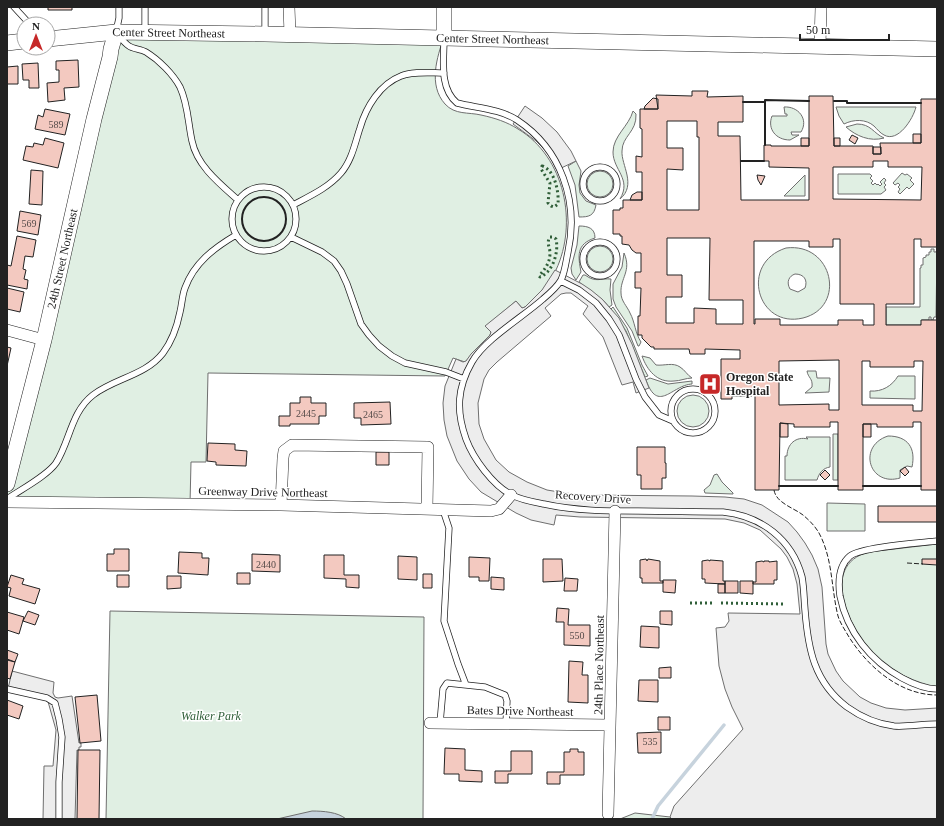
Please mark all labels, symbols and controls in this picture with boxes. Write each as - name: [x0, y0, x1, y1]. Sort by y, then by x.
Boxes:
- north arrow: [16, 16, 56, 56]
- scale bar: [800, 16, 889, 42]
- text: N: [32, 20, 40, 32]
- text: 50 m: [806, 23, 831, 37]
- street label: Center Street Northeast: [112, 25, 226, 40]
- street label: Center Street Northeast: [436, 31, 550, 47]
- house number: 589: [49, 119, 64, 130]
- street label: 24th Street Northeast: [44, 207, 81, 310]
- house number: 569: [22, 218, 37, 229]
- place label: Oregon State Hospital: [726, 370, 794, 398]
- hospital icon: Oregon State Hospital: [697, 371, 723, 397]
- house number: 2445: [296, 408, 316, 419]
- house number: 2465: [363, 409, 383, 420]
- street label: Greenway Drive Northeast: [198, 484, 328, 500]
- street label: Recovery Drive: [554, 487, 632, 507]
- house number: 2440: [256, 559, 276, 570]
- street label: 24th Place Northeast: [591, 614, 607, 715]
- house number: 550: [570, 630, 585, 641]
- street label: Bates Drive Northeast: [467, 703, 574, 719]
- park label: Walker Park: [181, 709, 242, 723]
- house number: 535: [643, 736, 658, 747]

